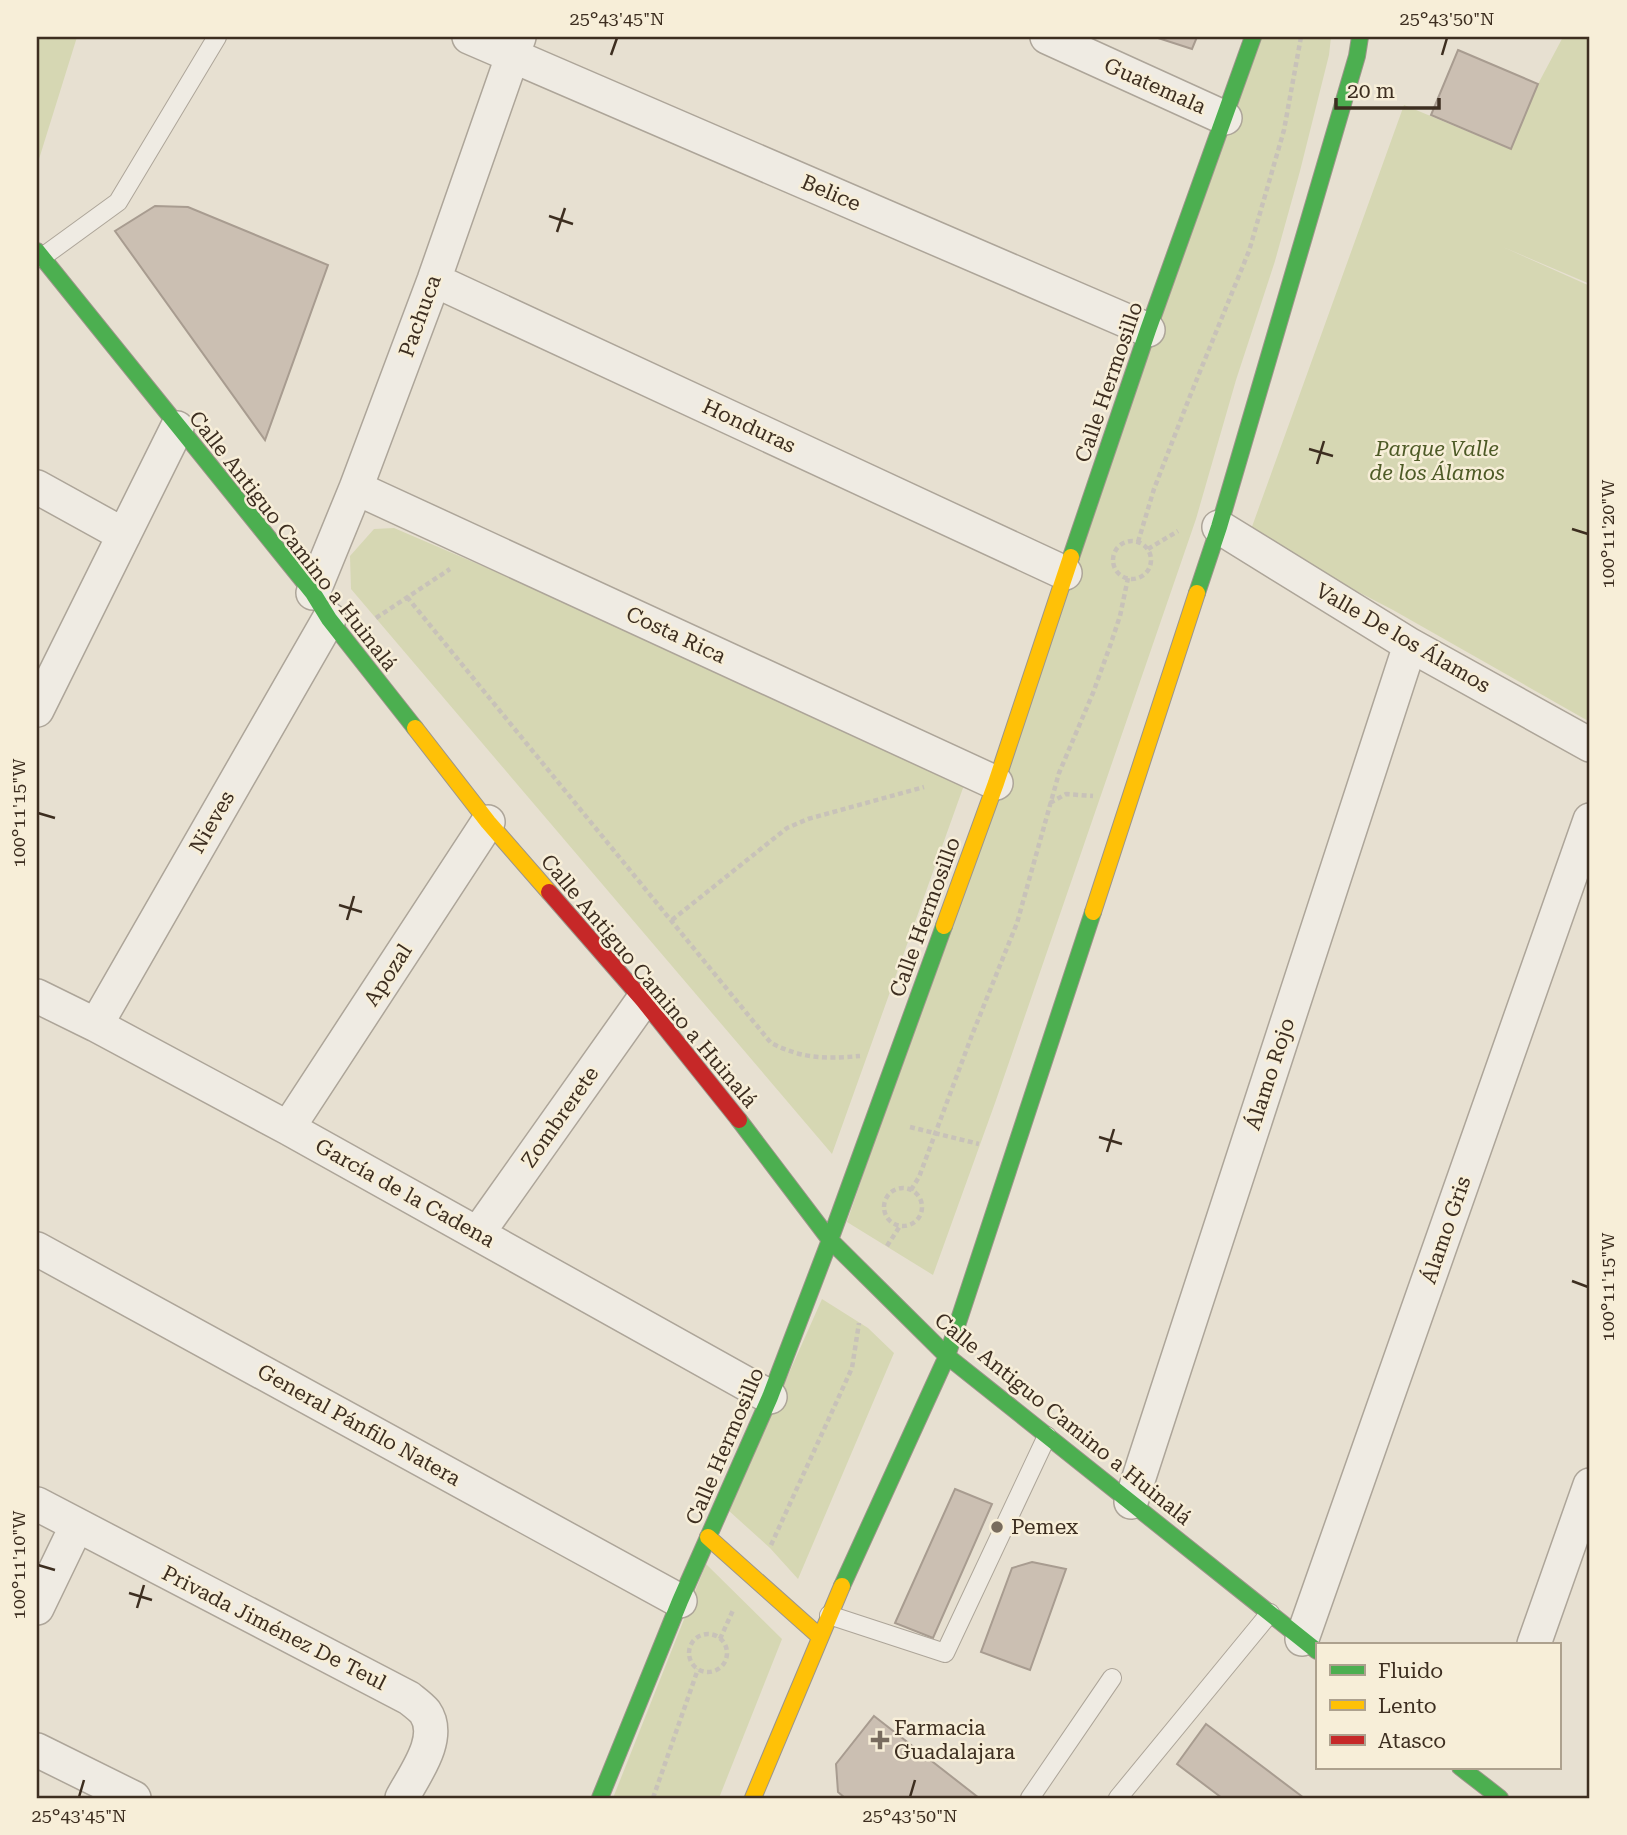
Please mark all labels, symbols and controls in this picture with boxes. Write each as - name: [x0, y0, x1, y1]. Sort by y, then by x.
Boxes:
- text: 25°43'45"N: [570, 8, 664, 29]
- text: 25°43'50"N: [1400, 8, 1494, 29]
- street label: Guatemala: [1100, 53, 1210, 119]
- scale bar: [1336, 66, 1440, 110]
- text: 20 m: [1347, 79, 1395, 103]
- street label: Belice: [798, 170, 864, 216]
- street label: Pachuca: [394, 271, 446, 360]
- street label: Calle Hermosillo: [1070, 299, 1148, 465]
- street label: Honduras: [699, 394, 799, 458]
- street label: Calle Antiguo Camino a Huinalá: [184, 406, 402, 676]
- park label: Parque Valle de los Álamos: [1369, 437, 1505, 485]
- text: 100°11'20"W: [1597, 479, 1618, 588]
- street label: Valle De los Álamos: [1312, 577, 1495, 698]
- street label: Costa Rica: [622, 602, 730, 669]
- text: 100°11'15"W: [8, 758, 29, 867]
- street label: Nieves: [185, 787, 239, 857]
- street label: Calle Hermosillo: [885, 834, 965, 1000]
- street label: Calle Antiguo Camino a Huinalá: [536, 850, 762, 1113]
- street label: Apozal: [359, 939, 417, 1010]
- street label: Álamo Rojo: [1240, 1015, 1299, 1133]
- street label: Zombrerete: [516, 1062, 604, 1172]
- street label: García de la Cadena: [311, 1134, 499, 1253]
- street label: Álamo Gris: [1415, 1173, 1476, 1287]
- text: 100°11'15"W: [1597, 1232, 1618, 1341]
- street label: Calle Antiguo Camino a Huinalá: [930, 1308, 1197, 1530]
- street label: General Pánfilo Natera: [253, 1359, 465, 1491]
- street label: Calle Hermosillo: [681, 1364, 769, 1528]
- text: 100°11'10"W: [8, 1510, 29, 1619]
- place label: Pemex: [1011, 1515, 1078, 1539]
- marker: Pemex: [989, 1519, 1005, 1535]
- street label: Privada Jiménez De Teul: [158, 1561, 391, 1695]
- legend: [1316, 1643, 1560, 1769]
- text: Fluido: [1378, 1659, 1443, 1683]
- text: Lento: [1378, 1694, 1437, 1718]
- place label: Farmacia Guadalajara: [894, 1716, 1016, 1764]
- text: Atasco: [1378, 1729, 1446, 1753]
- marker: Farmacia Guadalajara: [872, 1732, 888, 1748]
- text: 25°43'45"N: [32, 1805, 126, 1826]
- text: 25°43'50"N: [863, 1805, 957, 1826]

